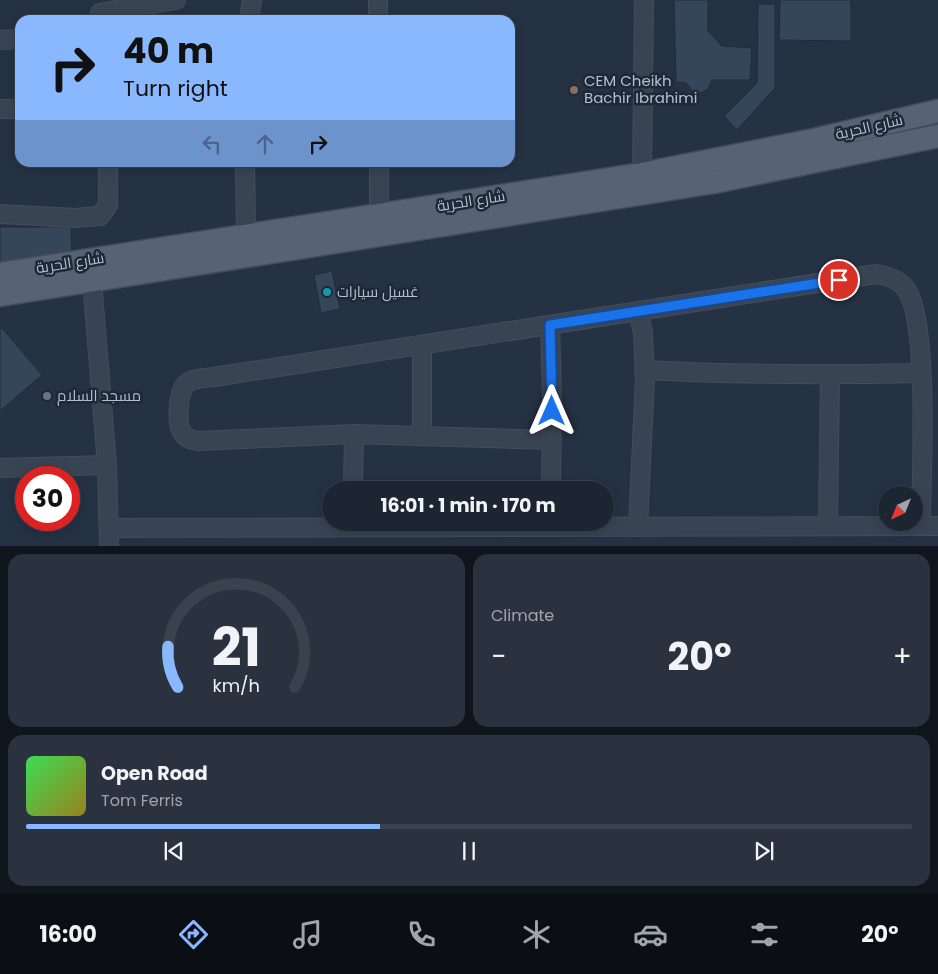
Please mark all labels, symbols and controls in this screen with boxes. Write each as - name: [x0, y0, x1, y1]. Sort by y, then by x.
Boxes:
- text: 40 m: [123, 26, 214, 75]
- icon: right: [40, 35, 105, 100]
- place label: CEM Cheikh Bachir Ibrahimi: [584, 70, 697, 108]
- text: Turn right: [123, 73, 228, 104]
- marker: CEM Cheikh Bachir Ibrahimi: [568, 84, 580, 96]
- street label: شارع الحرية: [833, 109, 905, 145]
- icon: left: [198, 130, 226, 158]
- icon: ahead: [251, 130, 279, 158]
- icon: right: [304, 130, 332, 158]
- street label: شارع الحرية: [435, 185, 507, 217]
- street label: شارع الحرية: [34, 247, 106, 279]
- pin: [818, 259, 860, 301]
- icon: arrive: [825, 266, 853, 294]
- place label: غسيل سيارات: [337, 281, 419, 302]
- marker: غسيل سيارات: [321, 286, 333, 298]
- position arrow: [525, 384, 577, 436]
- place label: مسجد السلام: [57, 385, 141, 406]
- marker: مسجد السلام: [41, 390, 53, 402]
- speed limit sign: 30: [15, 466, 80, 531]
- north arrow: [878, 486, 922, 531]
- map controls: [878, 486, 923, 531]
- text: 16:01 · 1 min · 170 m: [380, 492, 556, 519]
- text: Climate: [491, 604, 554, 627]
- text: 21: [212, 611, 261, 684]
- text: 20°: [668, 630, 732, 683]
- text: −: [491, 637, 506, 676]
- text: +: [893, 637, 912, 676]
- text: km/h: [213, 673, 260, 698]
- text: Open Road: [101, 760, 208, 787]
- text: Tom Ferris: [101, 789, 183, 812]
- icon: previous: [160, 837, 188, 865]
- icon: pause: [455, 837, 483, 865]
- icon: next: [750, 837, 778, 865]
- icon: directions: [176, 917, 211, 952]
- icon: music: [290, 917, 325, 952]
- icon: phone: [404, 917, 439, 952]
- icon: climate: [519, 917, 554, 952]
- icon: car: [633, 917, 668, 952]
- icon: filters: [747, 917, 782, 952]
- text: 16:00: [40, 919, 97, 950]
- text: 20°: [861, 919, 898, 950]

